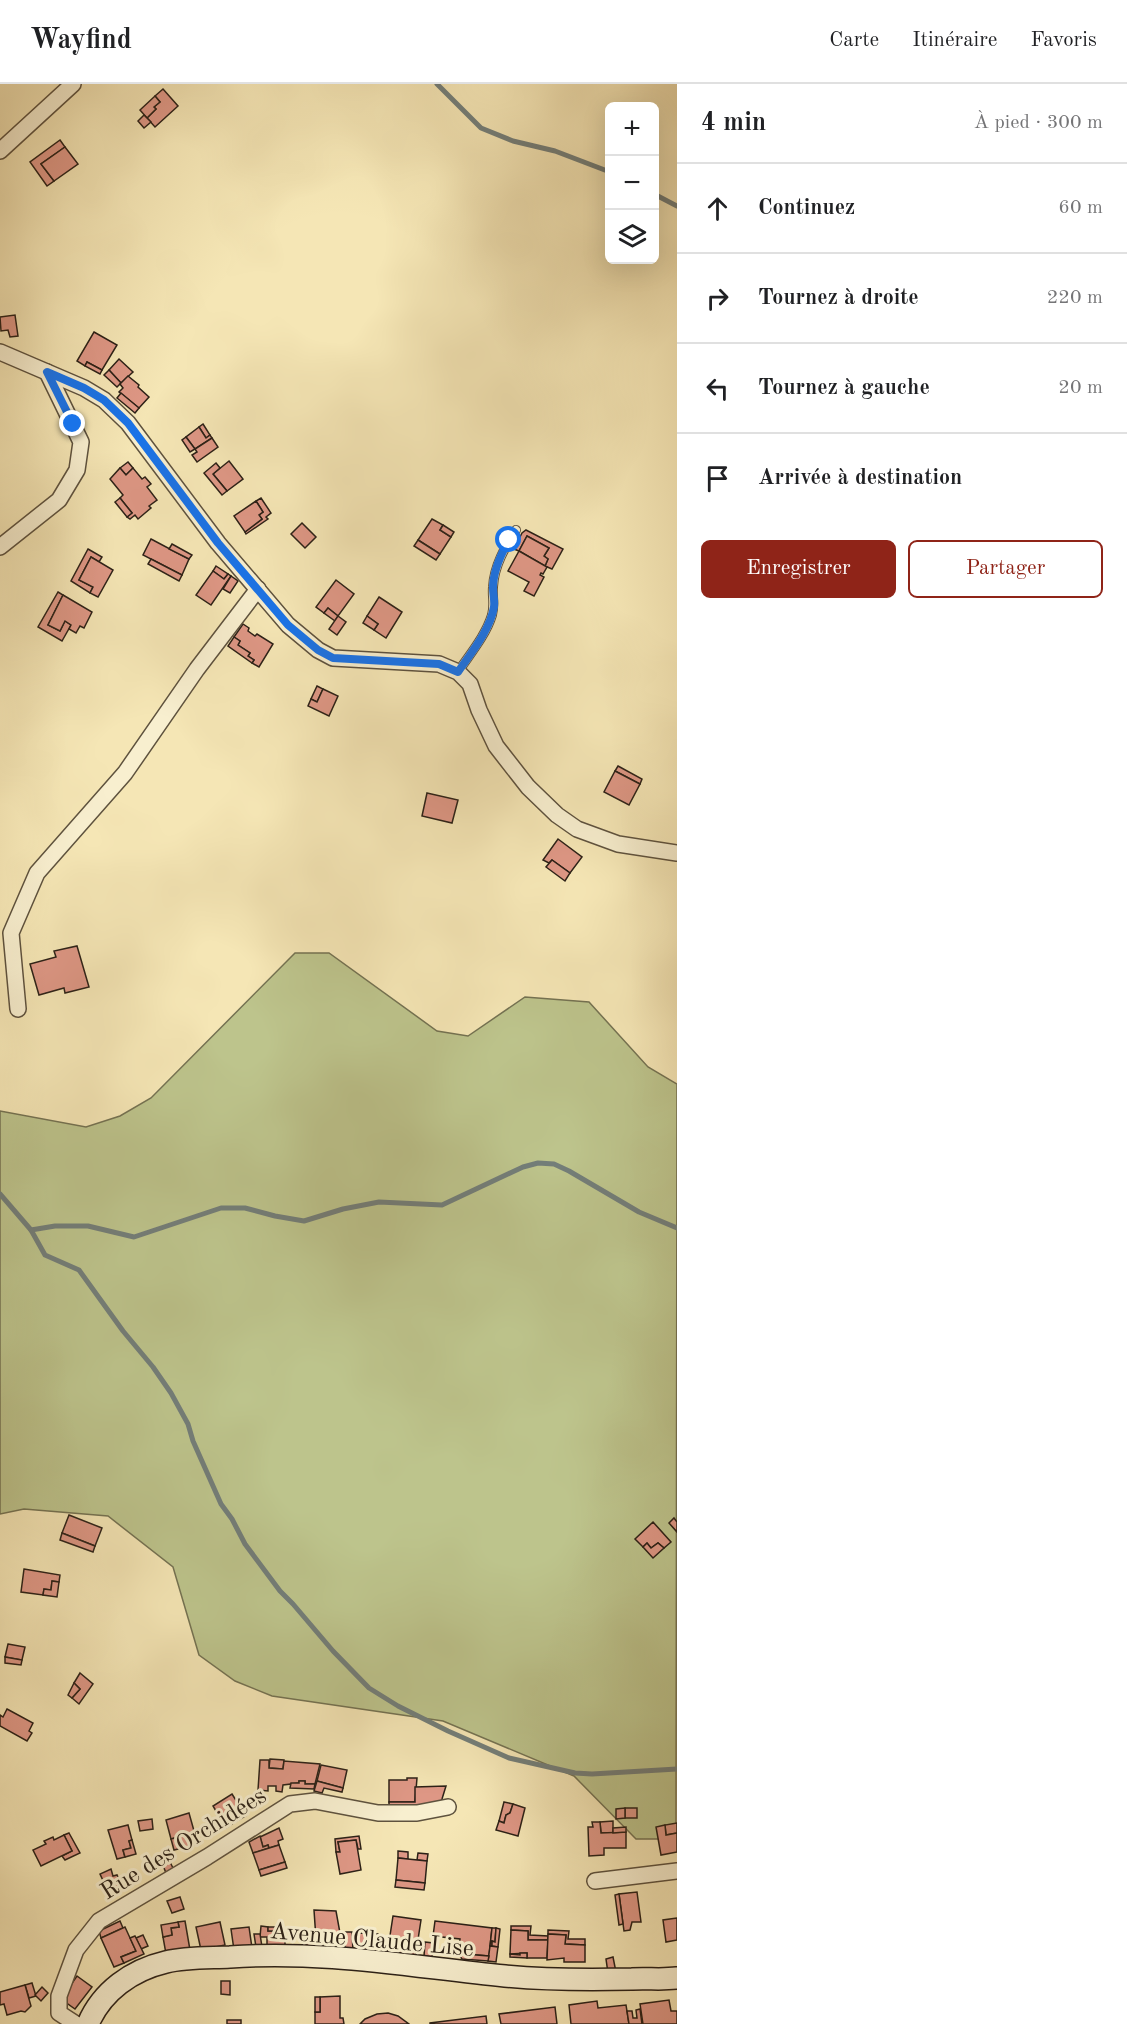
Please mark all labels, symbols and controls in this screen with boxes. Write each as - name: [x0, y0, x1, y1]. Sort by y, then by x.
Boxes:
- text: Wayfind: [30, 27, 132, 55]
- text: Carte: [829, 30, 879, 51]
- text: Itinéraire: [912, 30, 998, 51]
- text: Favoris: [1031, 30, 1097, 51]
- map controls: [605, 102, 659, 264]
- button: +: [605, 102, 659, 156]
- text: 4 min: [701, 110, 766, 136]
- text: À pied · 300 m: [974, 113, 1103, 133]
- button: −: [605, 156, 659, 210]
- icon: ahead: [701, 192, 734, 225]
- text: Continuez: [758, 197, 855, 219]
- text: 60 m: [1058, 198, 1103, 218]
- button: layers: [605, 210, 659, 264]
- icon: right: [701, 282, 734, 315]
- text: Tournez à droite: [758, 287, 919, 309]
- text: 220 m: [1047, 288, 1103, 308]
- icon: left: [701, 372, 734, 405]
- text: Tournez à gauche: [758, 377, 930, 399]
- text: 20 m: [1058, 378, 1103, 398]
- route end: [59, 410, 85, 436]
- icon: arrive: [701, 462, 734, 495]
- text: Arrivée à destination: [758, 467, 962, 489]
- route start: [495, 526, 521, 552]
- button: Enregistrer: [701, 540, 896, 598]
- button: Partager: [908, 540, 1103, 598]
- street label: Rue des Orchidées: [97, 1784, 271, 1905]
- street label: Avenue Claude Lise: [269, 1920, 475, 1962]

